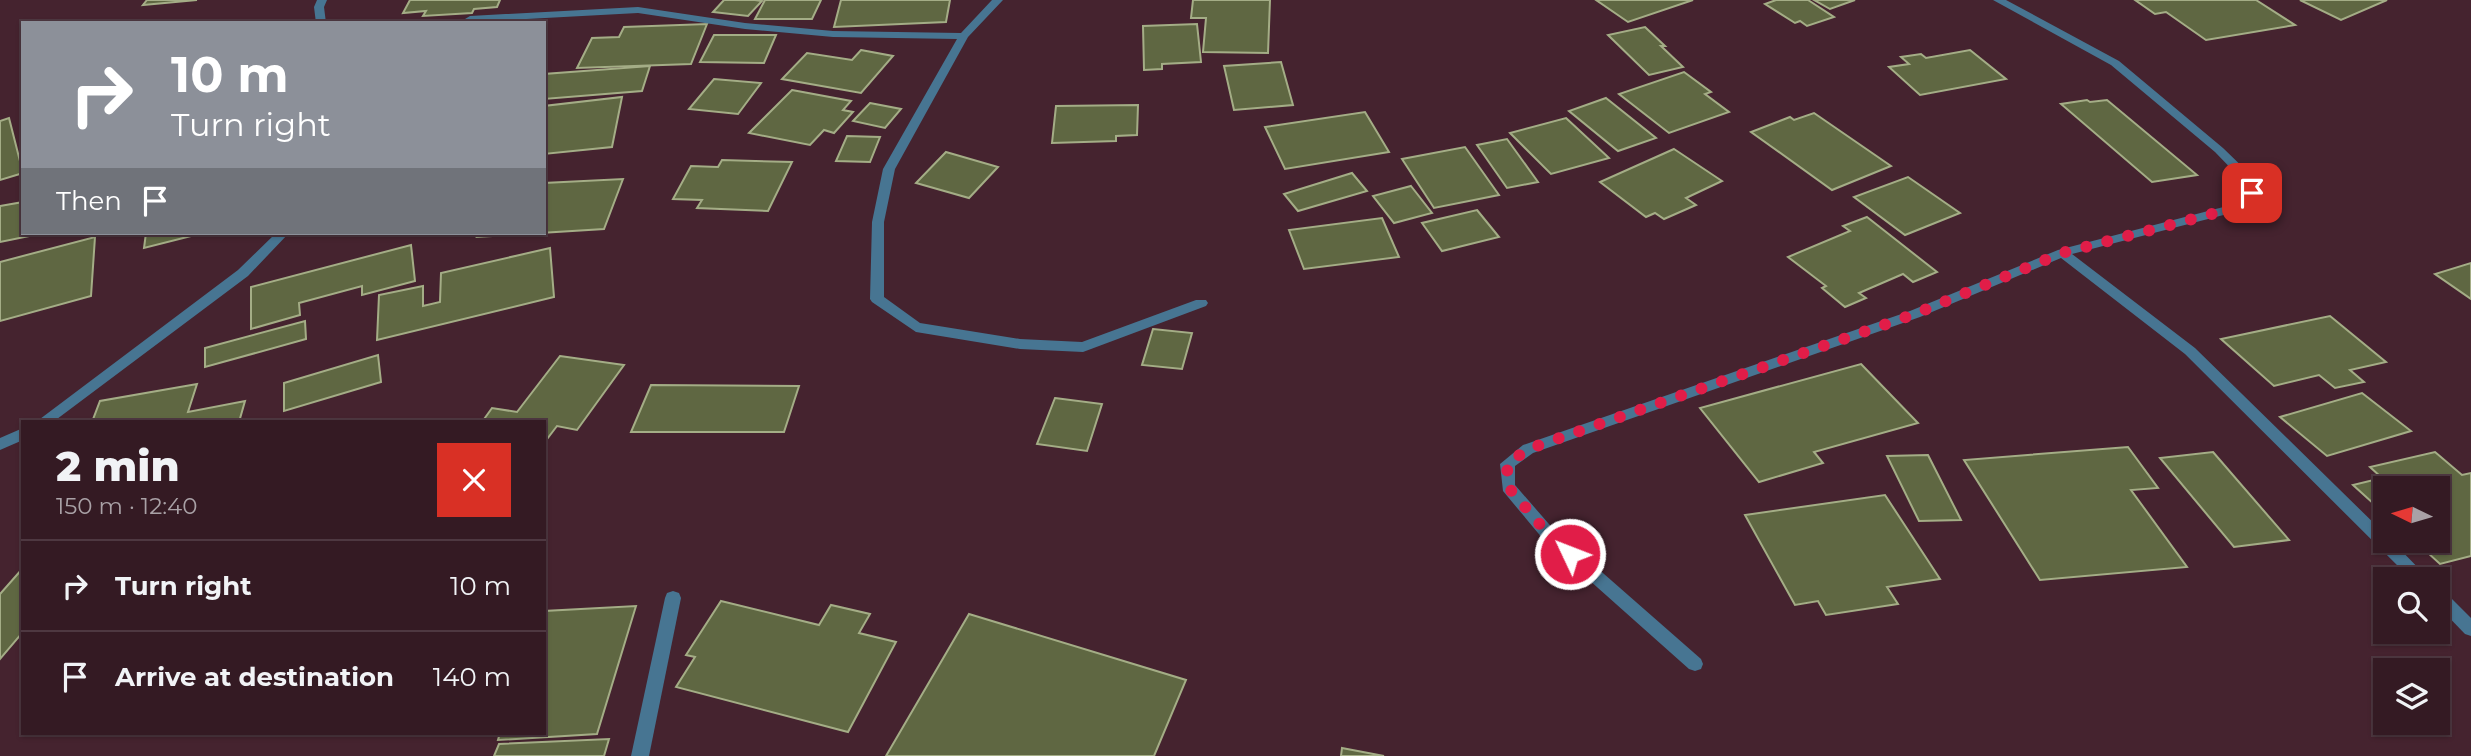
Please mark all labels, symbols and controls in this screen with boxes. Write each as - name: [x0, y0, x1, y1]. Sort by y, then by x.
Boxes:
- text: 10 m: [171, 45, 289, 104]
- icon: right: [56, 49, 147, 140]
- text: Turn right: [171, 105, 331, 144]
- pin: [2222, 163, 2282, 223]
- icon: arrive: [2233, 174, 2271, 212]
- icon: arrive: [136, 182, 174, 220]
- text: Then: [56, 185, 122, 217]
- text: 2 min: [56, 440, 180, 492]
- button: close: [437, 443, 511, 517]
- north arrow: [2373, 476, 2450, 553]
- map controls: [2373, 476, 2450, 735]
- text: 150 m · 12:40: [56, 492, 198, 520]
- position arrow: [1533, 517, 1607, 591]
- icon: right: [56, 567, 94, 605]
- button: search: [2373, 567, 2450, 644]
- text: Turn right: [115, 570, 251, 602]
- text: 10 m: [450, 570, 511, 602]
- icon: arrive: [56, 658, 94, 696]
- button: layers: [2373, 658, 2450, 735]
- text: Arrive at destination: [115, 661, 394, 693]
- text: 140 m: [433, 661, 511, 693]

